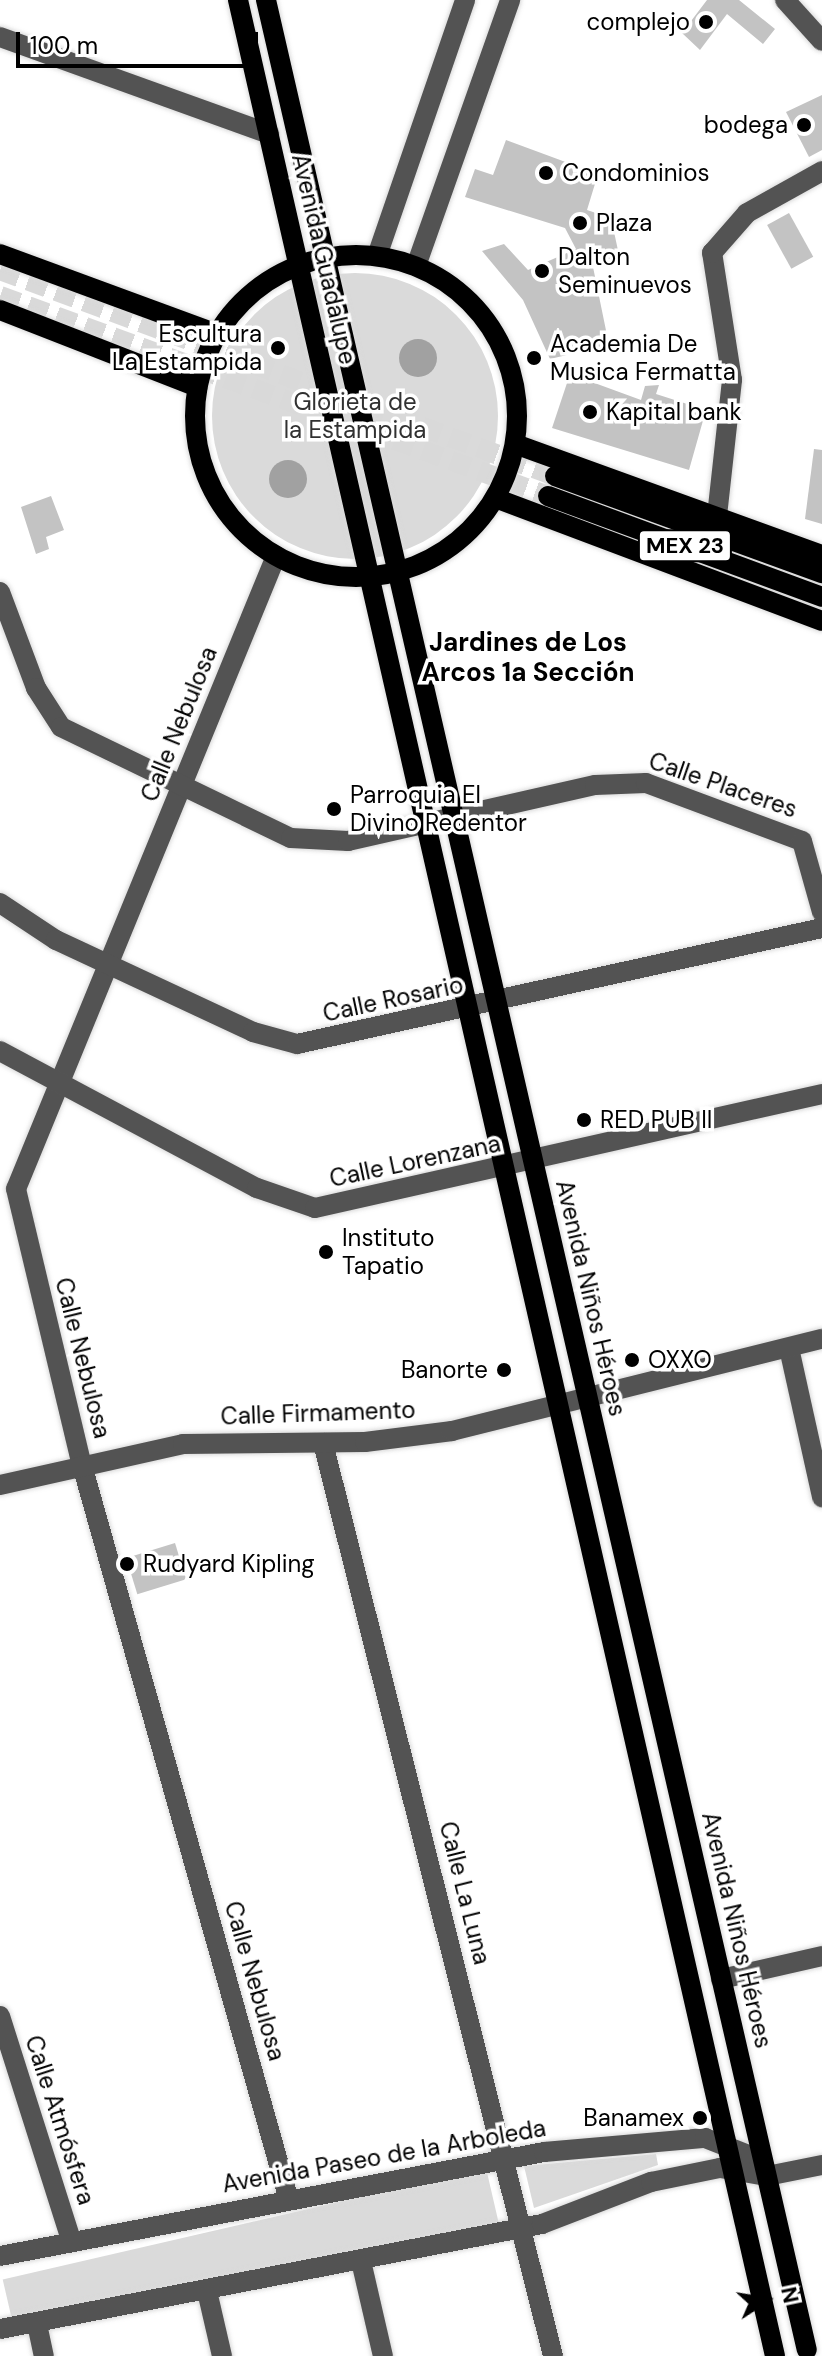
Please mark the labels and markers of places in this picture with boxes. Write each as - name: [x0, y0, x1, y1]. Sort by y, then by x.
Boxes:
- place label: complejo: [587, 8, 690, 36]
- marker: complejo: [697, 13, 715, 31]
- place label: bodega: [704, 111, 788, 139]
- marker: bodega: [795, 116, 813, 134]
- place label: Condominios: [562, 159, 709, 187]
- marker: Condominios: [537, 164, 555, 182]
- place label: Plaza: [596, 209, 652, 237]
- marker: Plaza: [571, 214, 589, 232]
- place label: Dalton Seminuevos: [558, 243, 692, 299]
- marker: Dalton Seminuevos: [533, 262, 551, 280]
- place label: Escultura La Estampida: [112, 320, 262, 376]
- place label: Academia De Musica Fermatta: [550, 330, 736, 386]
- marker: Escultura La Estampida: [269, 339, 287, 357]
- marker: Academia De Musica Fermatta: [525, 349, 543, 367]
- place label: Kapital bank: [606, 398, 741, 426]
- marker: Kapital bank: [581, 403, 599, 421]
- place label: Parroquia El Divino Redentor: [350, 781, 527, 837]
- marker: Parroquia El Divino Redentor: [325, 800, 343, 818]
- place label: RED PUB II: [600, 1106, 712, 1134]
- marker: RED PUB II: [575, 1111, 593, 1129]
- place label: Instituto Tapatio: [342, 1224, 435, 1280]
- marker: Instituto Tapatio: [317, 1243, 335, 1261]
- place label: OXXO: [648, 1346, 712, 1374]
- marker: OXXO: [623, 1351, 641, 1369]
- place label: Banorte: [401, 1356, 488, 1384]
- marker: Banorte: [495, 1361, 513, 1379]
- place label: Rudyard Kipling: [143, 1550, 315, 1578]
- marker: Rudyard Kipling: [118, 1555, 136, 1573]
- place label: Banamex: [583, 2104, 684, 2132]
- marker: Banamex: [691, 2109, 709, 2127]

